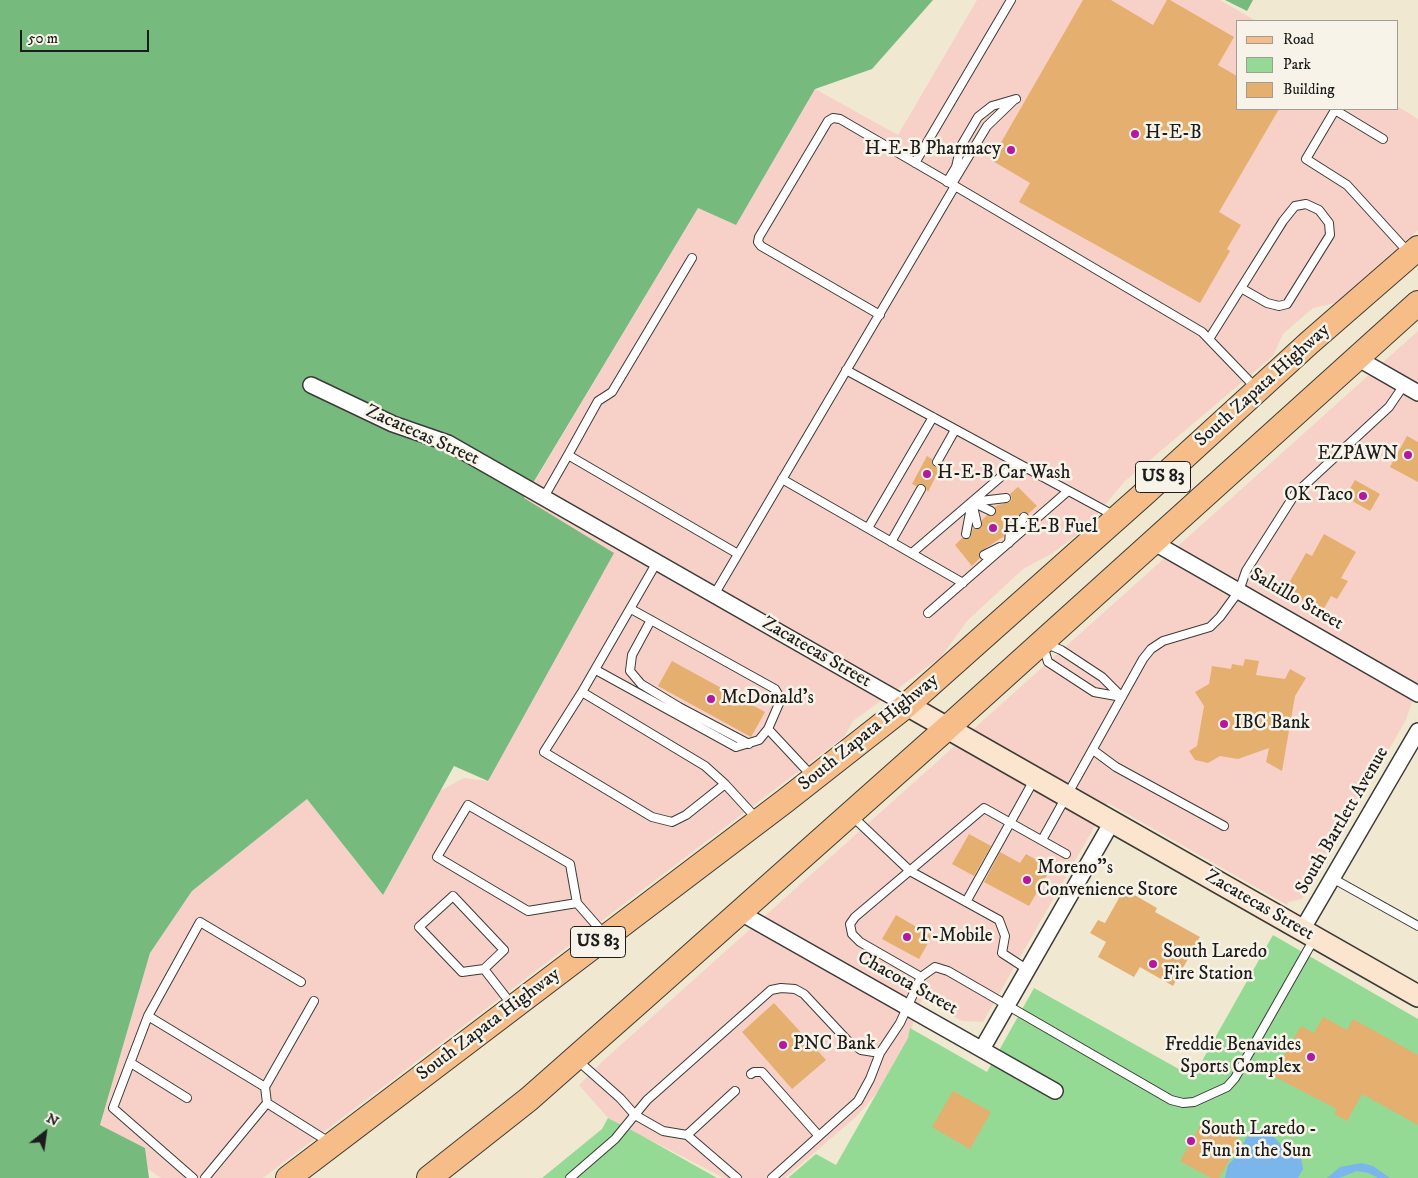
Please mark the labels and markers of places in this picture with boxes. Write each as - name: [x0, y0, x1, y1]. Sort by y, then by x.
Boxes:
- place label: H-E-B: [1145, 123, 1202, 145]
- marker: H-E-B: [1129, 128, 1141, 140]
- place label: H-E-B Pharmacy: [864, 139, 1001, 161]
- marker: H-E-B Pharmacy: [1005, 144, 1017, 156]
- place label: EZPAWN: [1317, 444, 1398, 466]
- marker: EZPAWN: [1402, 449, 1414, 461]
- place label: H-E-B Car Wash: [937, 463, 1070, 485]
- marker: H-E-B Car Wash: [921, 468, 933, 480]
- place label: OK Taco: [1284, 485, 1353, 507]
- marker: OK Taco: [1357, 490, 1369, 502]
- place label: H-E-B Fuel: [1003, 517, 1098, 539]
- marker: H-E-B Fuel: [987, 522, 999, 534]
- place label: McDonald's: [721, 688, 814, 710]
- marker: McDonald's: [705, 693, 717, 705]
- place label: IBC Bank: [1234, 713, 1310, 735]
- marker: IBC Bank: [1218, 718, 1230, 730]
- place label: Moreno"s Convenience Store: [1037, 858, 1178, 902]
- marker: Moreno"s Convenience Store: [1021, 874, 1033, 886]
- place label: T-Mobile: [917, 926, 993, 948]
- marker: T-Mobile: [901, 931, 913, 943]
- place label: South Laredo Fire Station: [1163, 942, 1267, 986]
- marker: South Laredo Fire Station: [1147, 958, 1159, 970]
- place label: PNC Bank: [793, 1034, 876, 1056]
- place label: Freddie Benavides Sports Complex: [1165, 1035, 1301, 1079]
- marker: PNC Bank: [777, 1039, 789, 1051]
- marker: Freddie Benavides Sports Complex: [1305, 1051, 1317, 1063]
- place label: South Laredo - Fun in the Sun: [1201, 1119, 1317, 1163]
- marker: South Laredo - Fun in the Sun: [1185, 1135, 1197, 1147]

